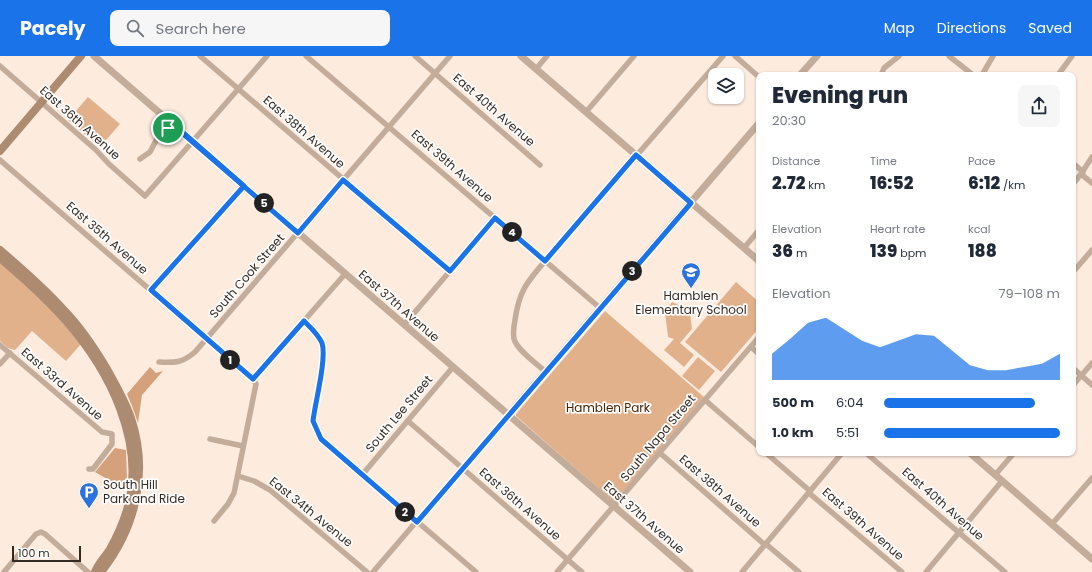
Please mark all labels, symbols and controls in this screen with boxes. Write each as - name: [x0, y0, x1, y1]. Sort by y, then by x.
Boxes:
- search box: [110, 10, 390, 46]
- text: Pacely: [20, 15, 86, 42]
- icon: search: [124, 17, 146, 39]
- text: Search here: [156, 18, 246, 39]
- text: Map: [884, 18, 915, 38]
- text: Directions: [937, 18, 1006, 38]
- text: Saved: [1028, 18, 1072, 38]
- map controls: [708, 68, 744, 104]
- button: layers: [708, 68, 744, 104]
- street label: East 40th Avenue: [450, 69, 539, 150]
- text: Evening run: [772, 80, 908, 111]
- street label: East 36th Avenue: [36, 82, 124, 163]
- button: share: [1018, 85, 1060, 127]
- street label: East 38th Avenue: [260, 91, 349, 172]
- pin: [151, 111, 185, 145]
- text: 20:30: [772, 111, 806, 130]
- icon: arrive: [157, 117, 179, 139]
- street label: East 39th Avenue: [408, 125, 497, 206]
- text: Distance: [772, 153, 820, 169]
- text: Time: [870, 153, 897, 169]
- text: Pace: [968, 153, 995, 169]
- text: 2.72: [772, 171, 805, 195]
- text: 16:52: [870, 171, 913, 195]
- text: 6:12: [968, 171, 1000, 195]
- text: km: [805, 177, 825, 193]
- text: /km: [1000, 177, 1025, 193]
- pin: 5: [254, 193, 274, 213]
- text: 5: [260, 195, 268, 211]
- street label: East 35th Avenue: [63, 197, 152, 278]
- text: Elevation: [772, 221, 822, 237]
- text: Heart rate: [870, 221, 925, 237]
- text: kcal: [968, 221, 990, 237]
- pin: 4: [502, 222, 522, 242]
- text: 4: [508, 224, 516, 240]
- street label: South Cook Street: [205, 230, 288, 322]
- text: 36: [772, 239, 793, 263]
- text: 139: [870, 239, 897, 263]
- text: 188: [968, 239, 997, 263]
- text: m: [793, 245, 807, 261]
- text: bpm: [897, 245, 926, 261]
- pin: 3: [622, 261, 642, 281]
- school or university icon: Hamblen Elementary School: [680, 261, 702, 289]
- text: 3: [629, 263, 635, 279]
- street label: East 37th Avenue: [355, 266, 443, 346]
- text: Elevation: [772, 284, 831, 303]
- text: 79–108 m: [999, 284, 1060, 303]
- place label: Hamblen Elementary School: [635, 287, 747, 318]
- street label: East 33rd Avenue: [18, 343, 107, 424]
- pin: 1: [220, 350, 240, 370]
- text: 1: [228, 352, 232, 368]
- street label: South Lee Street: [361, 371, 436, 456]
- street label: South Napa Street: [616, 391, 699, 485]
- text: 500 m: [772, 393, 814, 412]
- text: 6:04: [836, 393, 863, 412]
- park label: Hamblen Park: [566, 399, 651, 416]
- text: 1.0 km: [772, 423, 814, 442]
- text: 5:51: [836, 423, 859, 442]
- street label: East 38th Avenue: [676, 450, 765, 531]
- street label: East 36th Avenue: [476, 463, 565, 544]
- street label: East 40th Avenue: [899, 463, 988, 544]
- street label: East 34th Avenue: [266, 473, 357, 551]
- place label: South Hill Park and Ride: [103, 476, 185, 507]
- street label: East 37th Avenue: [600, 478, 688, 558]
- parking icon: South Hill Park and Ride: [78, 481, 100, 509]
- street label: East 39th Avenue: [819, 483, 908, 564]
- pin: 2: [395, 502, 415, 522]
- text: 2: [402, 504, 408, 520]
- scale bar: [12, 544, 81, 563]
- text: 100 m: [18, 545, 50, 561]

